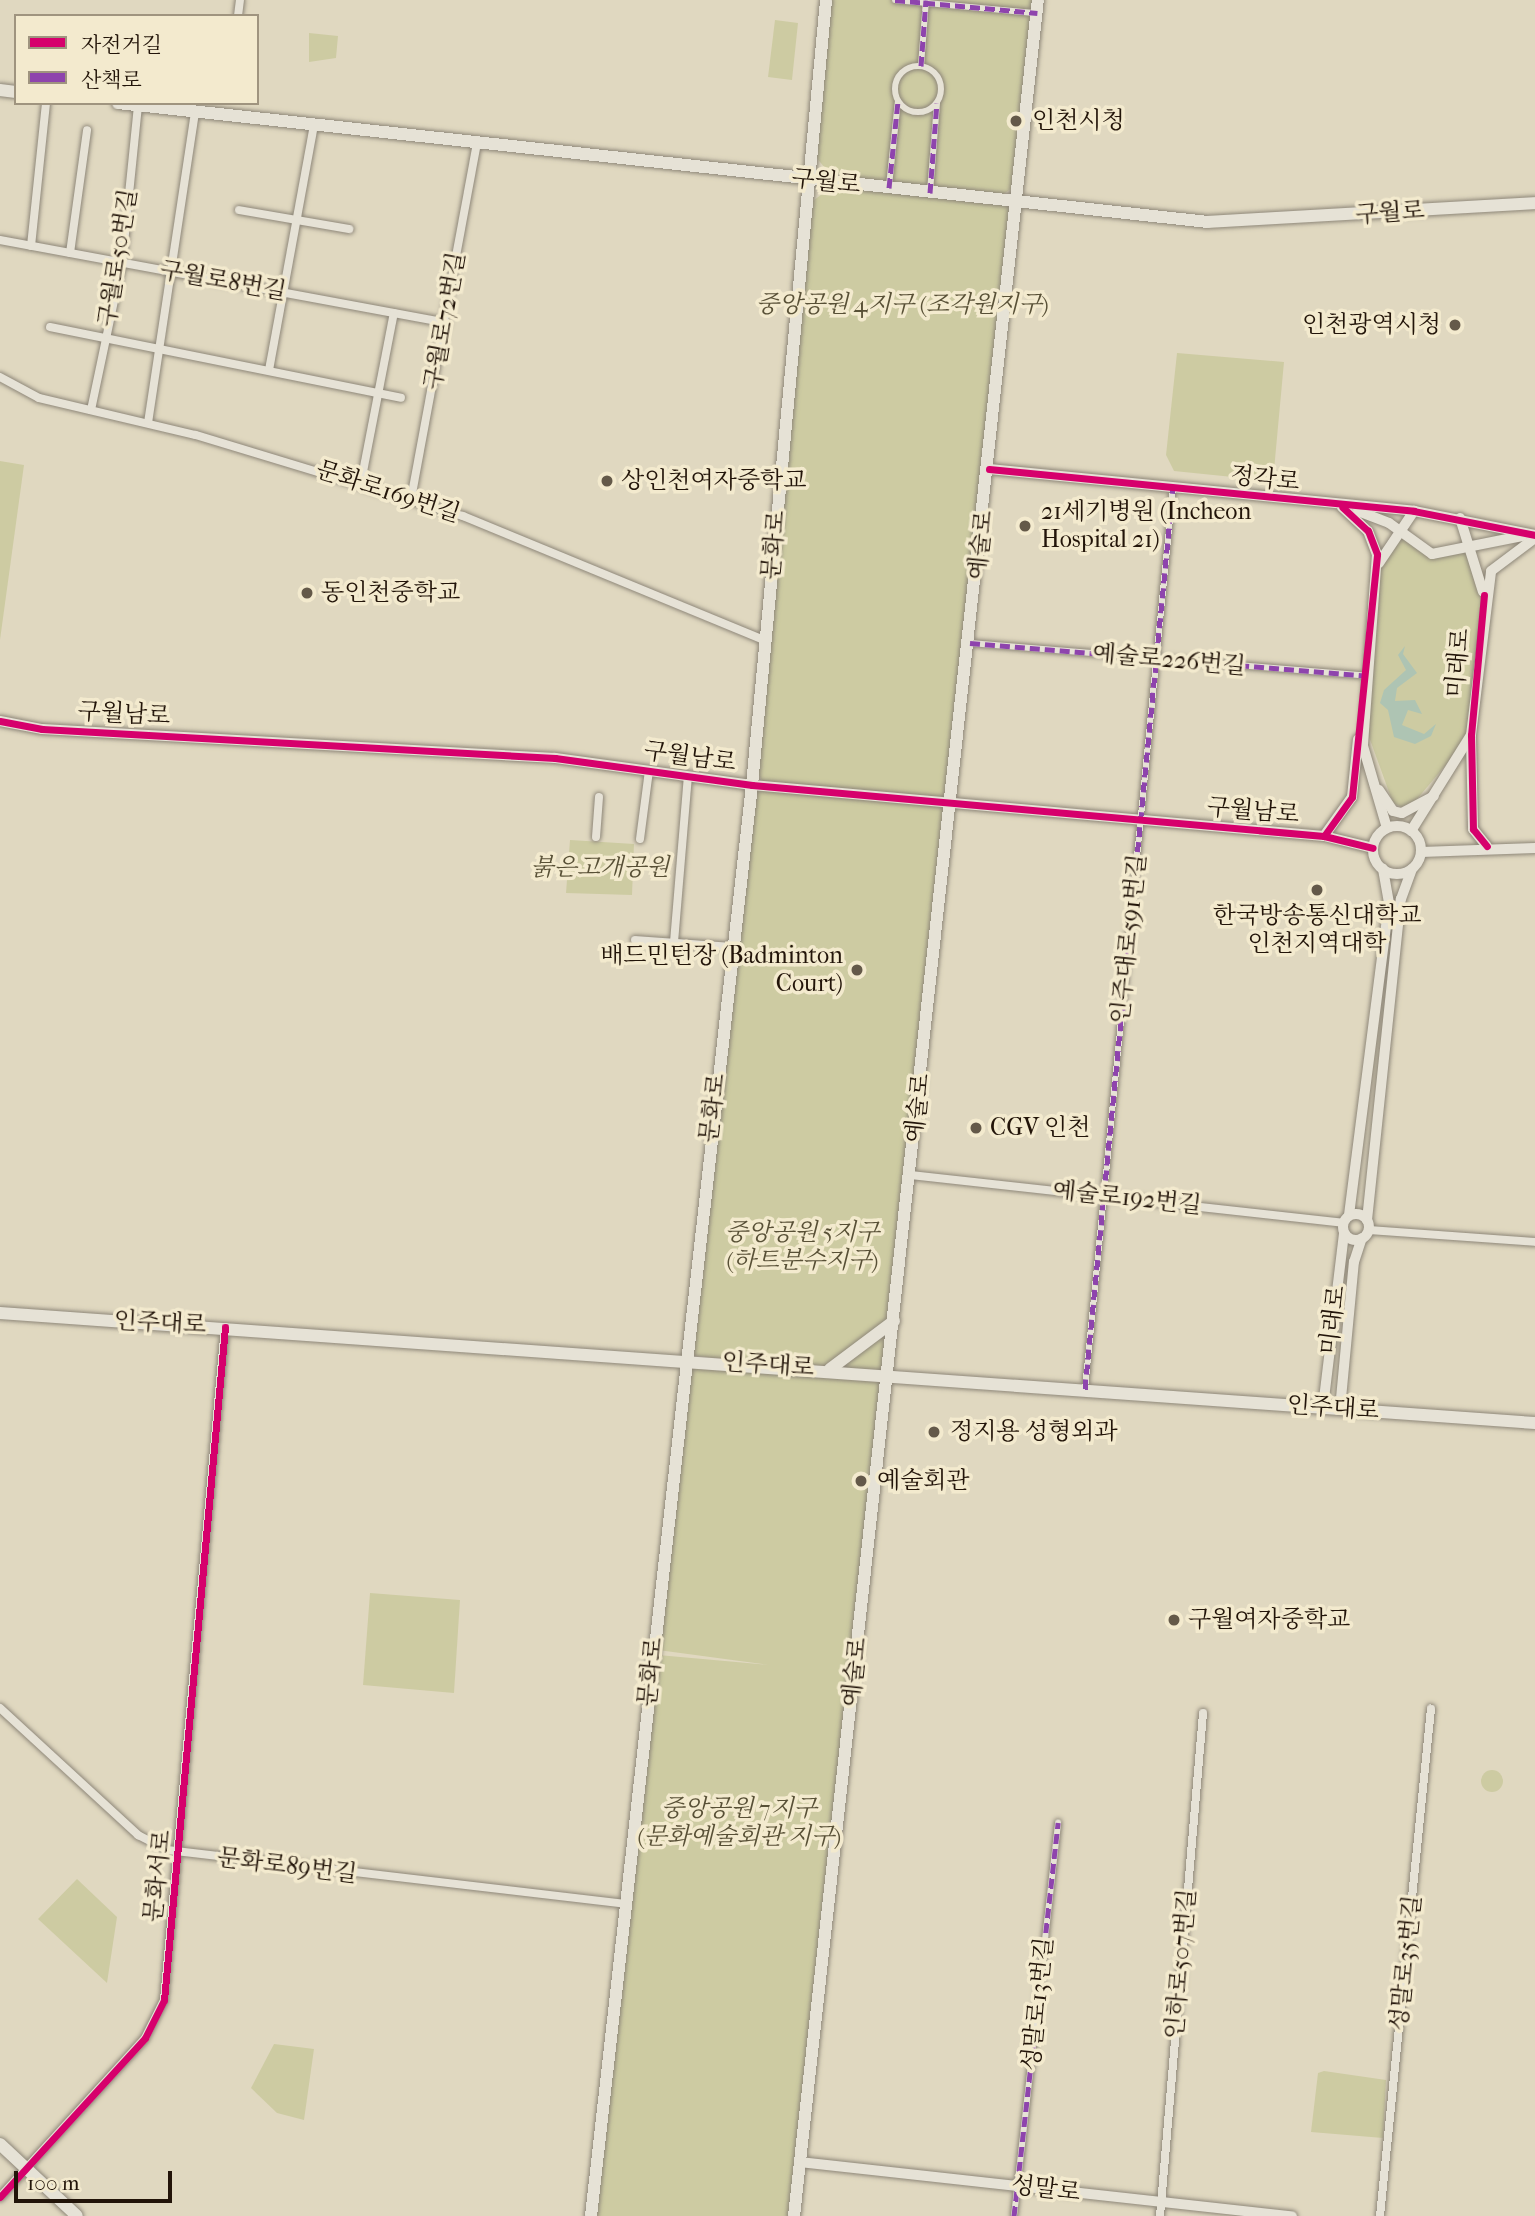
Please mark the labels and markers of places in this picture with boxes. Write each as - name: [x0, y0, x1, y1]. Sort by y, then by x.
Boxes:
- place label: 인천시청: [1032, 107, 1125, 135]
- marker: 인천시청: [1006, 111, 1026, 131]
- place label: 인천광역시청: [1302, 311, 1441, 339]
- marker: 인천광역시청: [1447, 317, 1463, 333]
- place label: 상인천여자중학교: [621, 467, 806, 495]
- marker: 상인천여자중학교: [599, 473, 615, 489]
- place label: 21세기병원 (Incheon Hospital 21): [1041, 498, 1251, 554]
- marker: 21세기병원 (Incheon Hospital 21): [1015, 516, 1035, 536]
- place label: 동인천중학교: [321, 579, 460, 607]
- marker: 동인천중학교: [299, 585, 315, 601]
- marker: 한국방송통신대학교 인천지역대학: [1309, 882, 1325, 898]
- place label: 한국방송통신대학교 인천지역대학: [1213, 902, 1421, 958]
- place label: 배드민턴장 (Badminton Court): [600, 942, 843, 998]
- marker: 배드민턴장 (Badminton Court): [849, 962, 865, 978]
- place label: CGV 인천: [990, 1114, 1090, 1142]
- marker: CGV 인천: [968, 1120, 984, 1136]
- place label: 정지용 성형외과: [950, 1418, 1117, 1446]
- marker: 정지용 성형외과: [924, 1422, 944, 1442]
- place label: 예술회관: [877, 1467, 970, 1495]
- marker: 예술회관: [851, 1471, 871, 1491]
- place label: 구월여자중학교: [1188, 1606, 1350, 1634]
- marker: 구월여자중학교: [1166, 1612, 1182, 1628]

